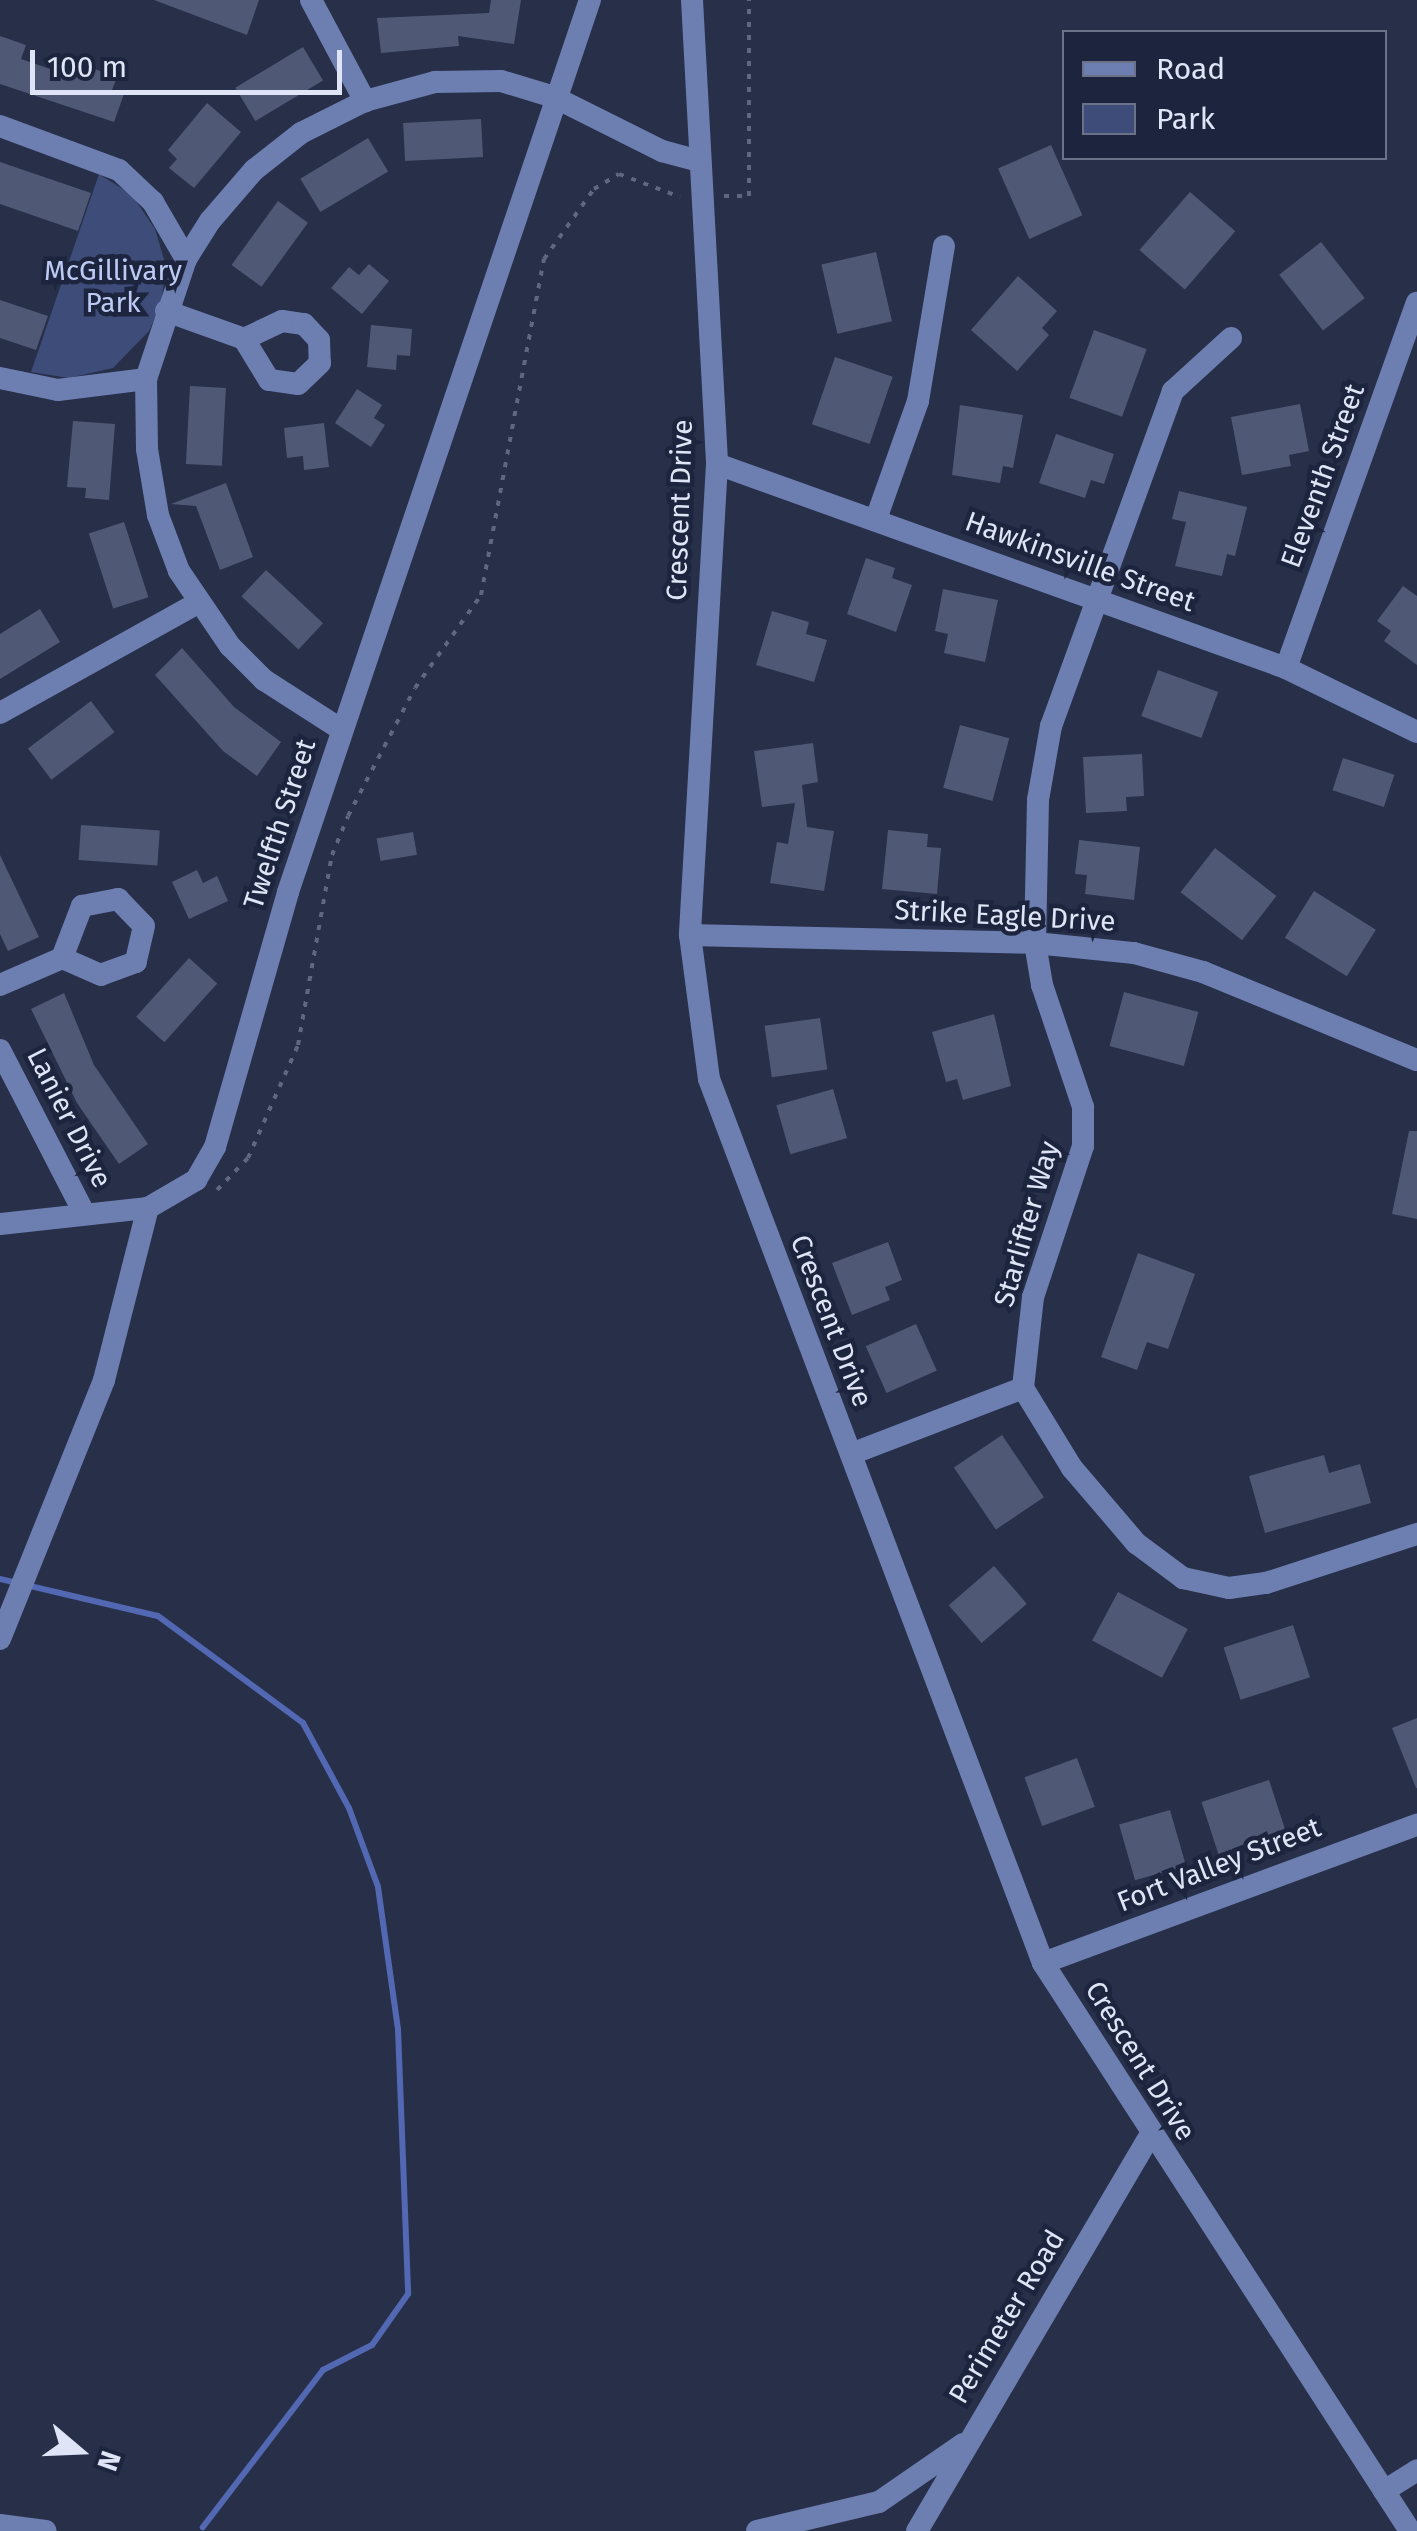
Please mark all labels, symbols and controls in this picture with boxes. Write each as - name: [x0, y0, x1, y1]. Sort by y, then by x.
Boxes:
- scale bar: [35, 30, 348, 92]
- legend: [1062, 30, 1387, 160]
- text: 100 m: [47, 49, 127, 85]
- text: Road: [1156, 51, 1225, 87]
- text: Park: [1156, 101, 1215, 137]
- park label: McGillivary Park: [44, 254, 182, 320]
- street label: Eleventh Street: [1274, 379, 1372, 573]
- street label: Crescent Drive: [660, 419, 700, 601]
- street label: Hawkinsville Street: [961, 505, 1199, 619]
- street label: Twelfth Street: [237, 735, 323, 913]
- street label: Strike Eagle Drive: [894, 893, 1116, 939]
- street label: Lanier Drive: [19, 1043, 119, 1193]
- street label: Starlifter Way: [987, 1137, 1067, 1311]
- street label: Crescent Drive: [783, 1230, 879, 1412]
- street label: Fort Valley Street: [1112, 1811, 1326, 1919]
- street label: Crescent Drive: [1078, 1975, 1202, 2147]
- street label: Perimeter Road: [942, 2224, 1072, 2410]
- north arrow: [30, 2401, 130, 2501]
- text: N: [90, 2447, 127, 2475]

